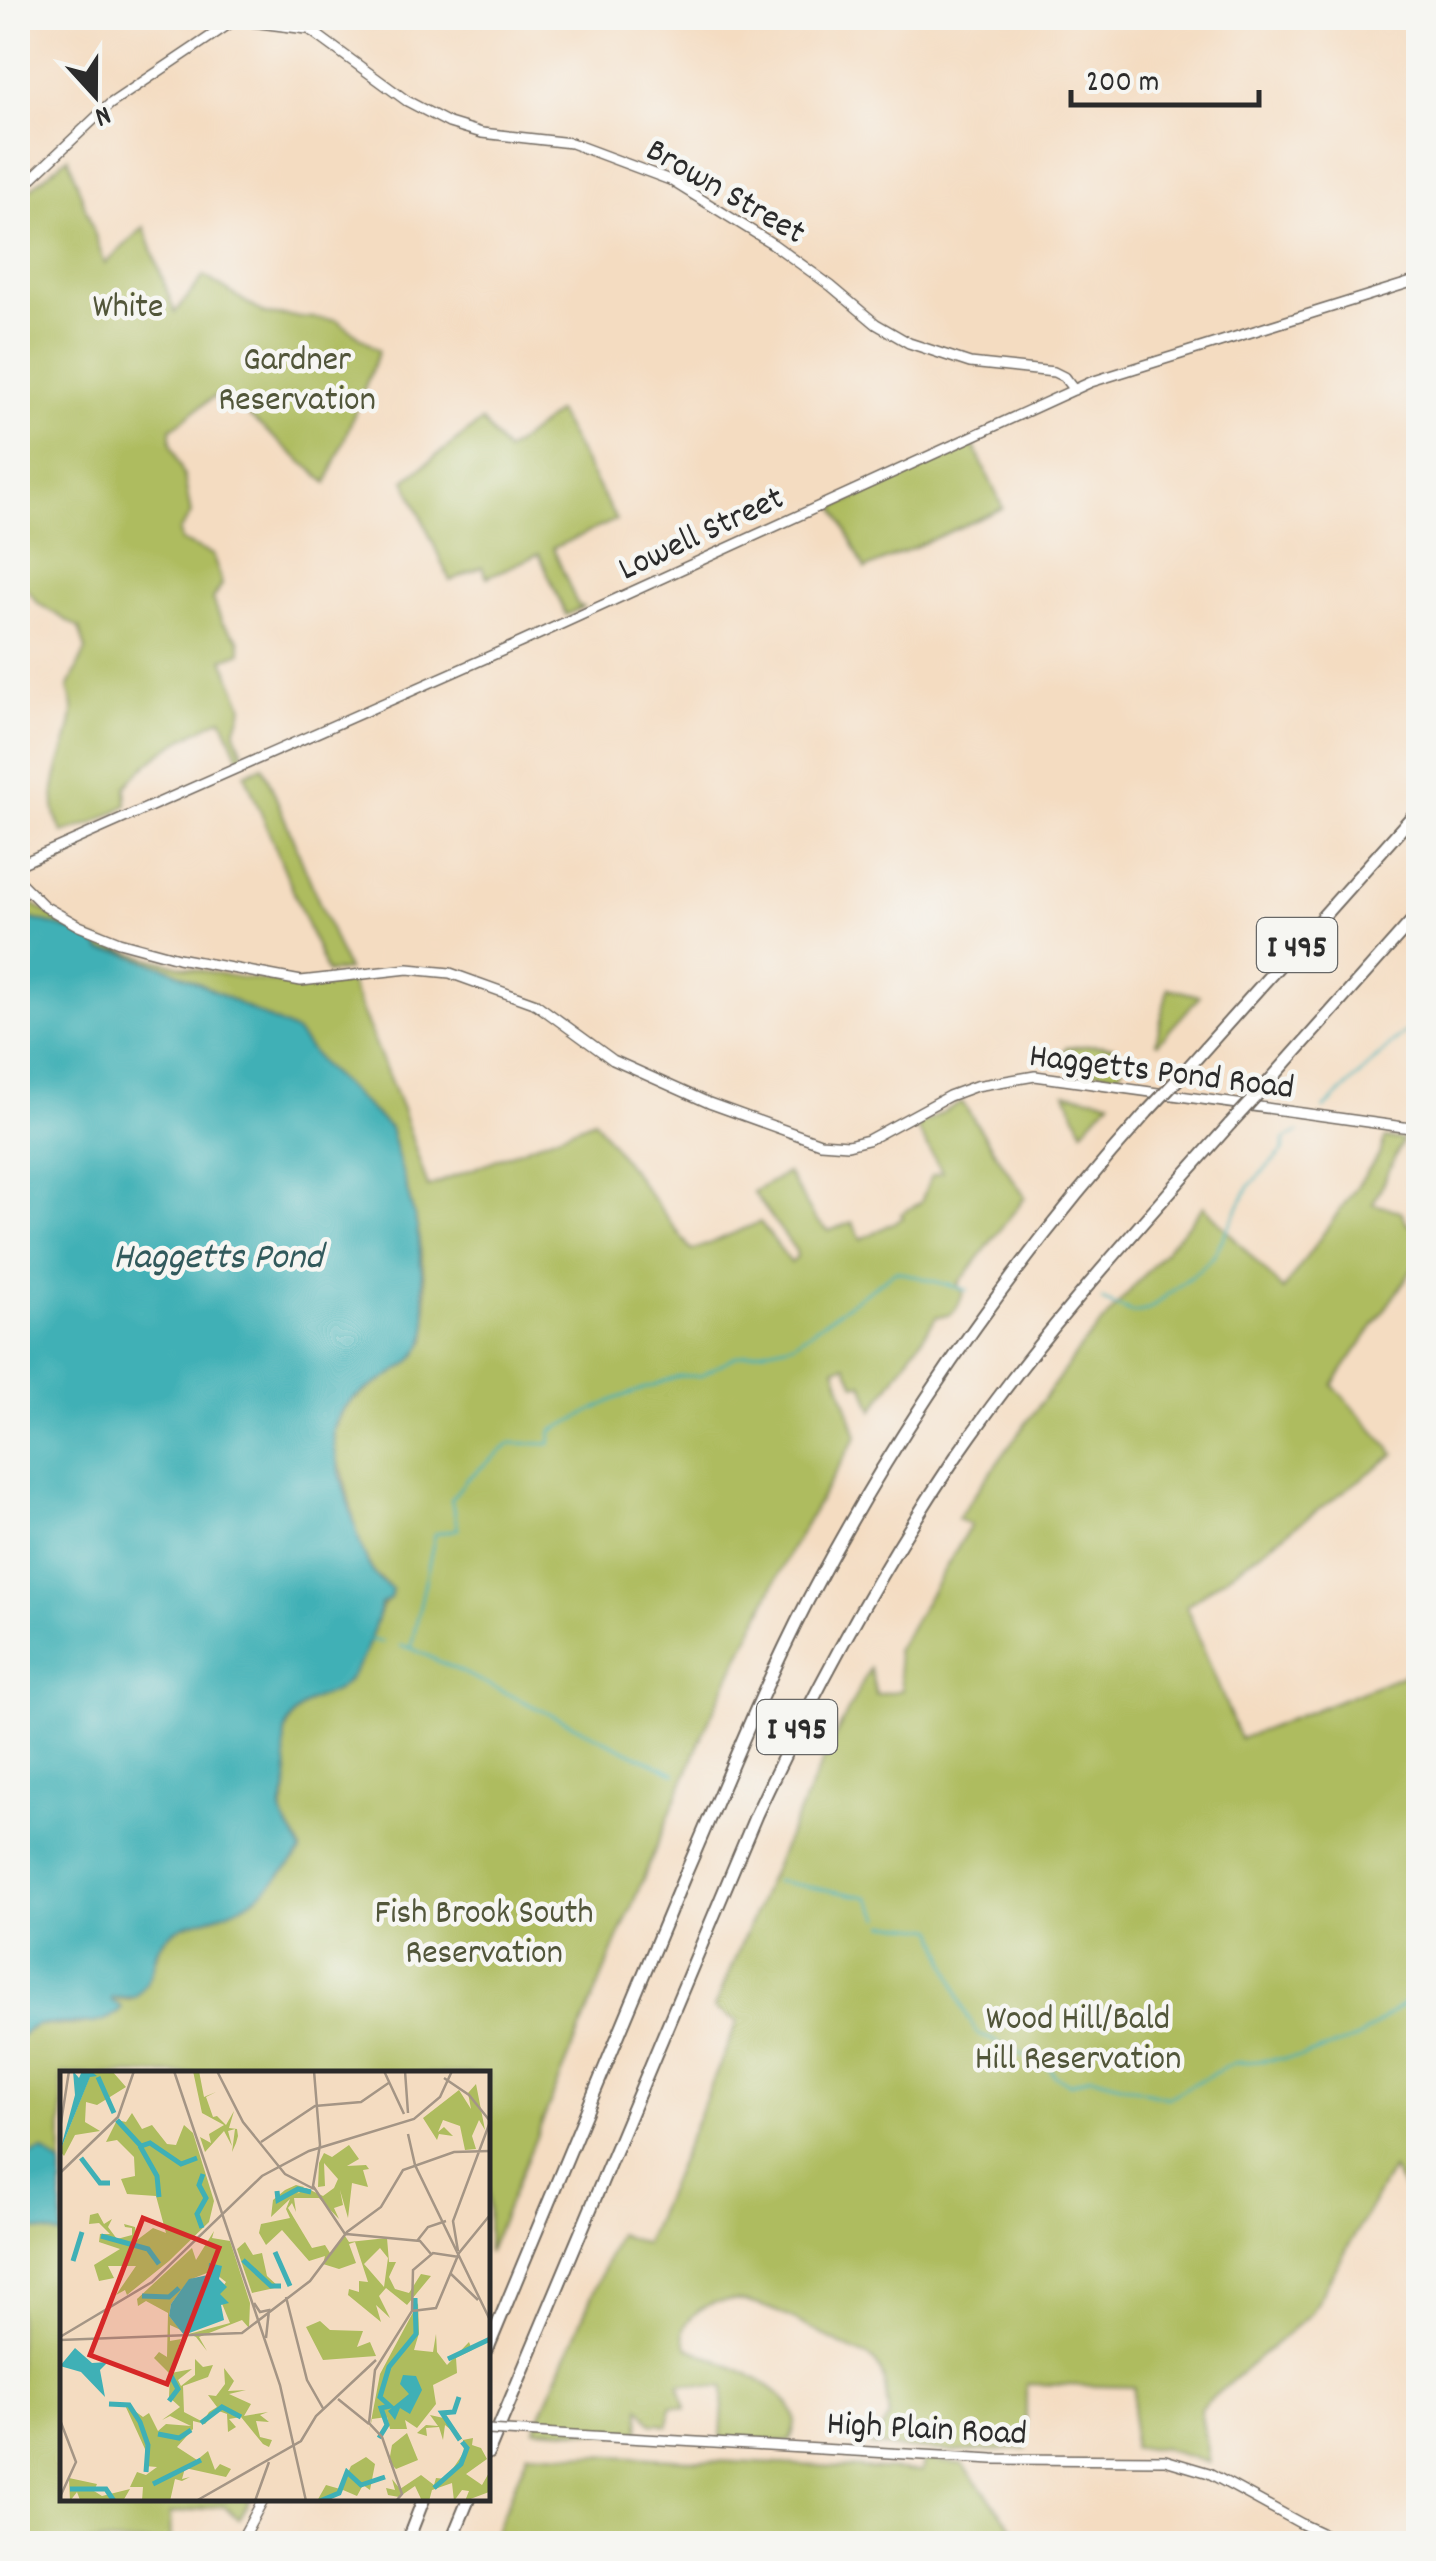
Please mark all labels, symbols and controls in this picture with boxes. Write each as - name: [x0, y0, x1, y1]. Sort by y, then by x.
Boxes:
- north arrow: [45, 45, 145, 145]
- scale bar: [1071, 45, 1258, 107]
- text: 200 m: [1086, 63, 1159, 106]
- text: N: [89, 93, 116, 135]
- street label: Brown Street: [635, 127, 814, 259]
- park label: White: [93, 284, 163, 334]
- park label: Gardner Reservation: [218, 337, 376, 427]
- street label: Lowell Street: [611, 475, 793, 596]
- road number: I 495: [1257, 918, 1337, 972]
- street label: Haggetts Pond Road: [1026, 1033, 1297, 1115]
- water label: Haggetts Pond: [113, 1232, 327, 1287]
- road number: I 495: [757, 1700, 837, 1754]
- park label: Fish Brook South Reservation: [375, 1890, 593, 1980]
- park label: Wood Hill/Bald Hill Reservation: [975, 1996, 1181, 2086]
- inset map: [60, 2071, 490, 2501]
- street label: High Plain Road: [825, 2401, 1028, 2461]

